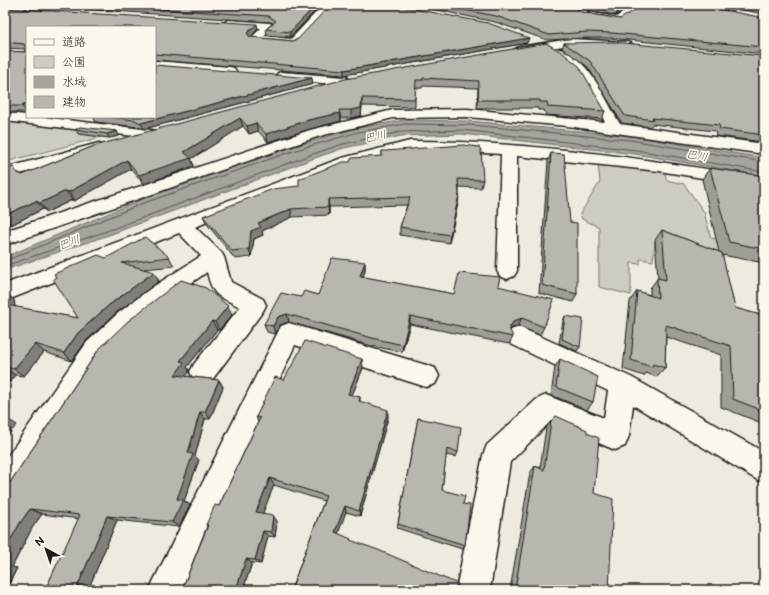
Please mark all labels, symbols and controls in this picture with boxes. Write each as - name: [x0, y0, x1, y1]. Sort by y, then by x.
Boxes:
- legend: [26, 26, 156, 118]
- text: 道路: [62, 35, 86, 50]
- text: 公園: [62, 55, 86, 70]
- text: 水域: [62, 75, 86, 90]
- text: 建物: [62, 95, 86, 110]
- water label: 巴川: [363, 128, 387, 145]
- water label: 巴川: [685, 147, 709, 164]
- water label: 巴川: [57, 233, 82, 252]
- north arrow: [26, 529, 66, 569]
- text: N: [33, 534, 47, 549]

